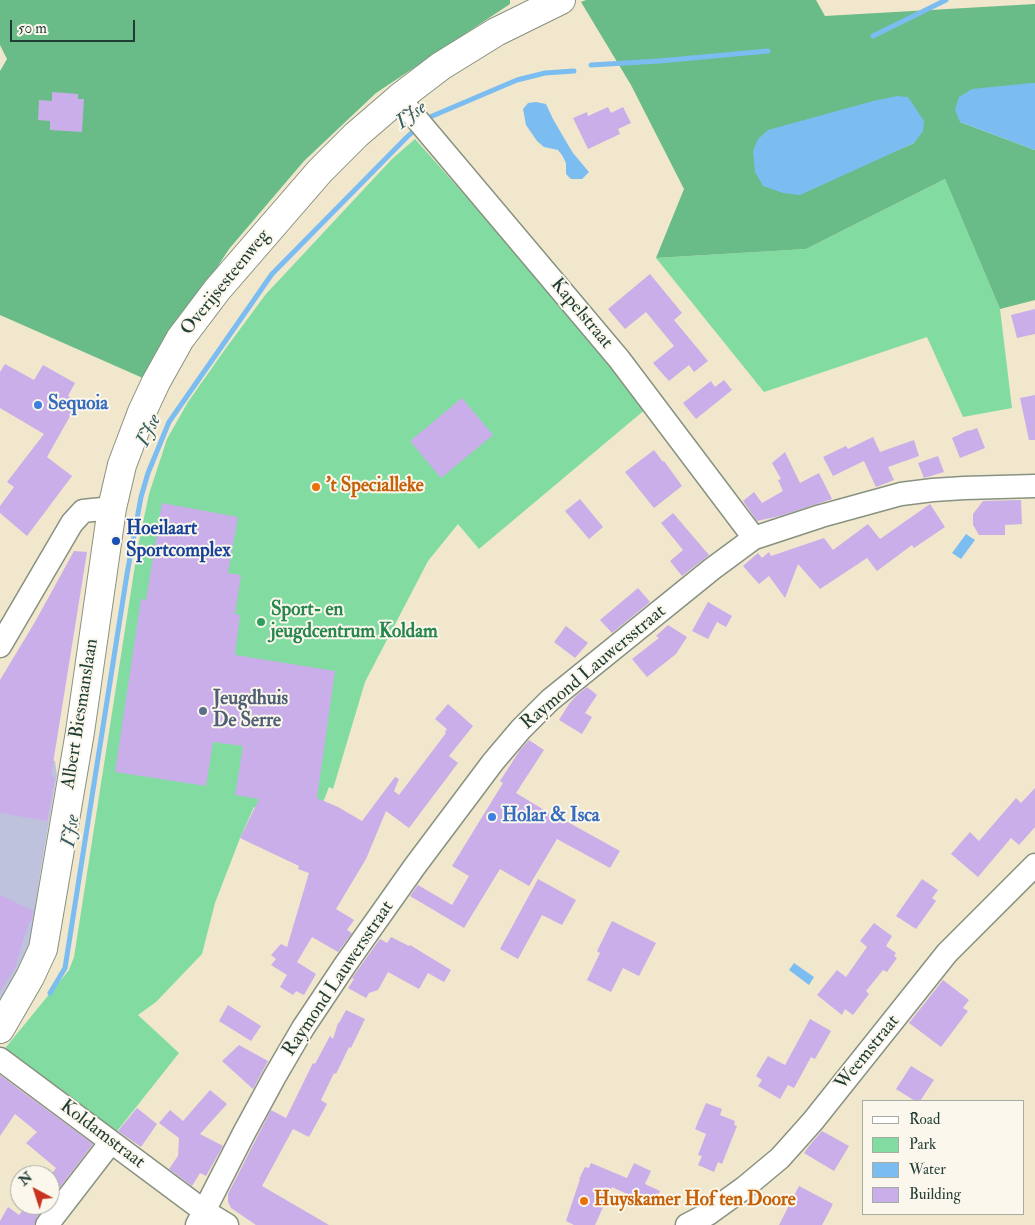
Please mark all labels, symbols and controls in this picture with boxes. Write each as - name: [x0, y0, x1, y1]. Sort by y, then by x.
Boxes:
- scale bar: [12, 10, 138, 42]
- text: 50 m: [18, 19, 47, 38]
- water label: IJse: [392, 97, 432, 135]
- street label: Overijsesteenweg: [176, 226, 276, 340]
- street label: Kapelstraat: [545, 274, 617, 354]
- place label: Sequoia: [48, 394, 108, 416]
- marker: Sequoia: [32, 399, 44, 411]
- water label: IJse: [132, 411, 168, 451]
- place label: 't Specialleke: [326, 476, 424, 498]
- marker: 't Specialleke: [310, 481, 322, 493]
- place label: Hoeilaart Sportcomplex: [126, 519, 231, 563]
- marker: Hoeilaart Sportcomplex: [110, 535, 122, 547]
- place label: Sport- en jeugdcentrum Koldam: [271, 600, 438, 644]
- street label: Raymond Lauwersstraat: [517, 601, 671, 735]
- marker: Sport- en jeugdcentrum Koldam: [255, 616, 267, 628]
- street label: Albert Biesmanslaan: [58, 637, 104, 791]
- place label: Jeugdhuis De Serre: [213, 689, 288, 733]
- marker: Jeugdhuis De Serre: [197, 705, 209, 717]
- place label: Holar & Isca: [502, 806, 600, 828]
- marker: Holar & Isca: [486, 811, 498, 823]
- water label: IJse: [58, 813, 86, 849]
- street label: Raymond Lauwersstraat: [279, 897, 399, 1061]
- street label: Weemstraat: [831, 1011, 905, 1095]
- street label: Koldamstraat: [55, 1096, 149, 1174]
- legend: [862, 1100, 1025, 1215]
- text: Road: [909, 1110, 940, 1129]
- text: Park: [909, 1135, 936, 1154]
- text: Water: [909, 1160, 946, 1179]
- north arrow: [10, 1165, 60, 1215]
- text: N: [15, 1168, 36, 1189]
- text: Building: [909, 1185, 961, 1204]
- place label: Huyskamer Hof ten Doore: [594, 1190, 796, 1212]
- marker: Huyskamer Hof ten Doore: [578, 1195, 590, 1207]

